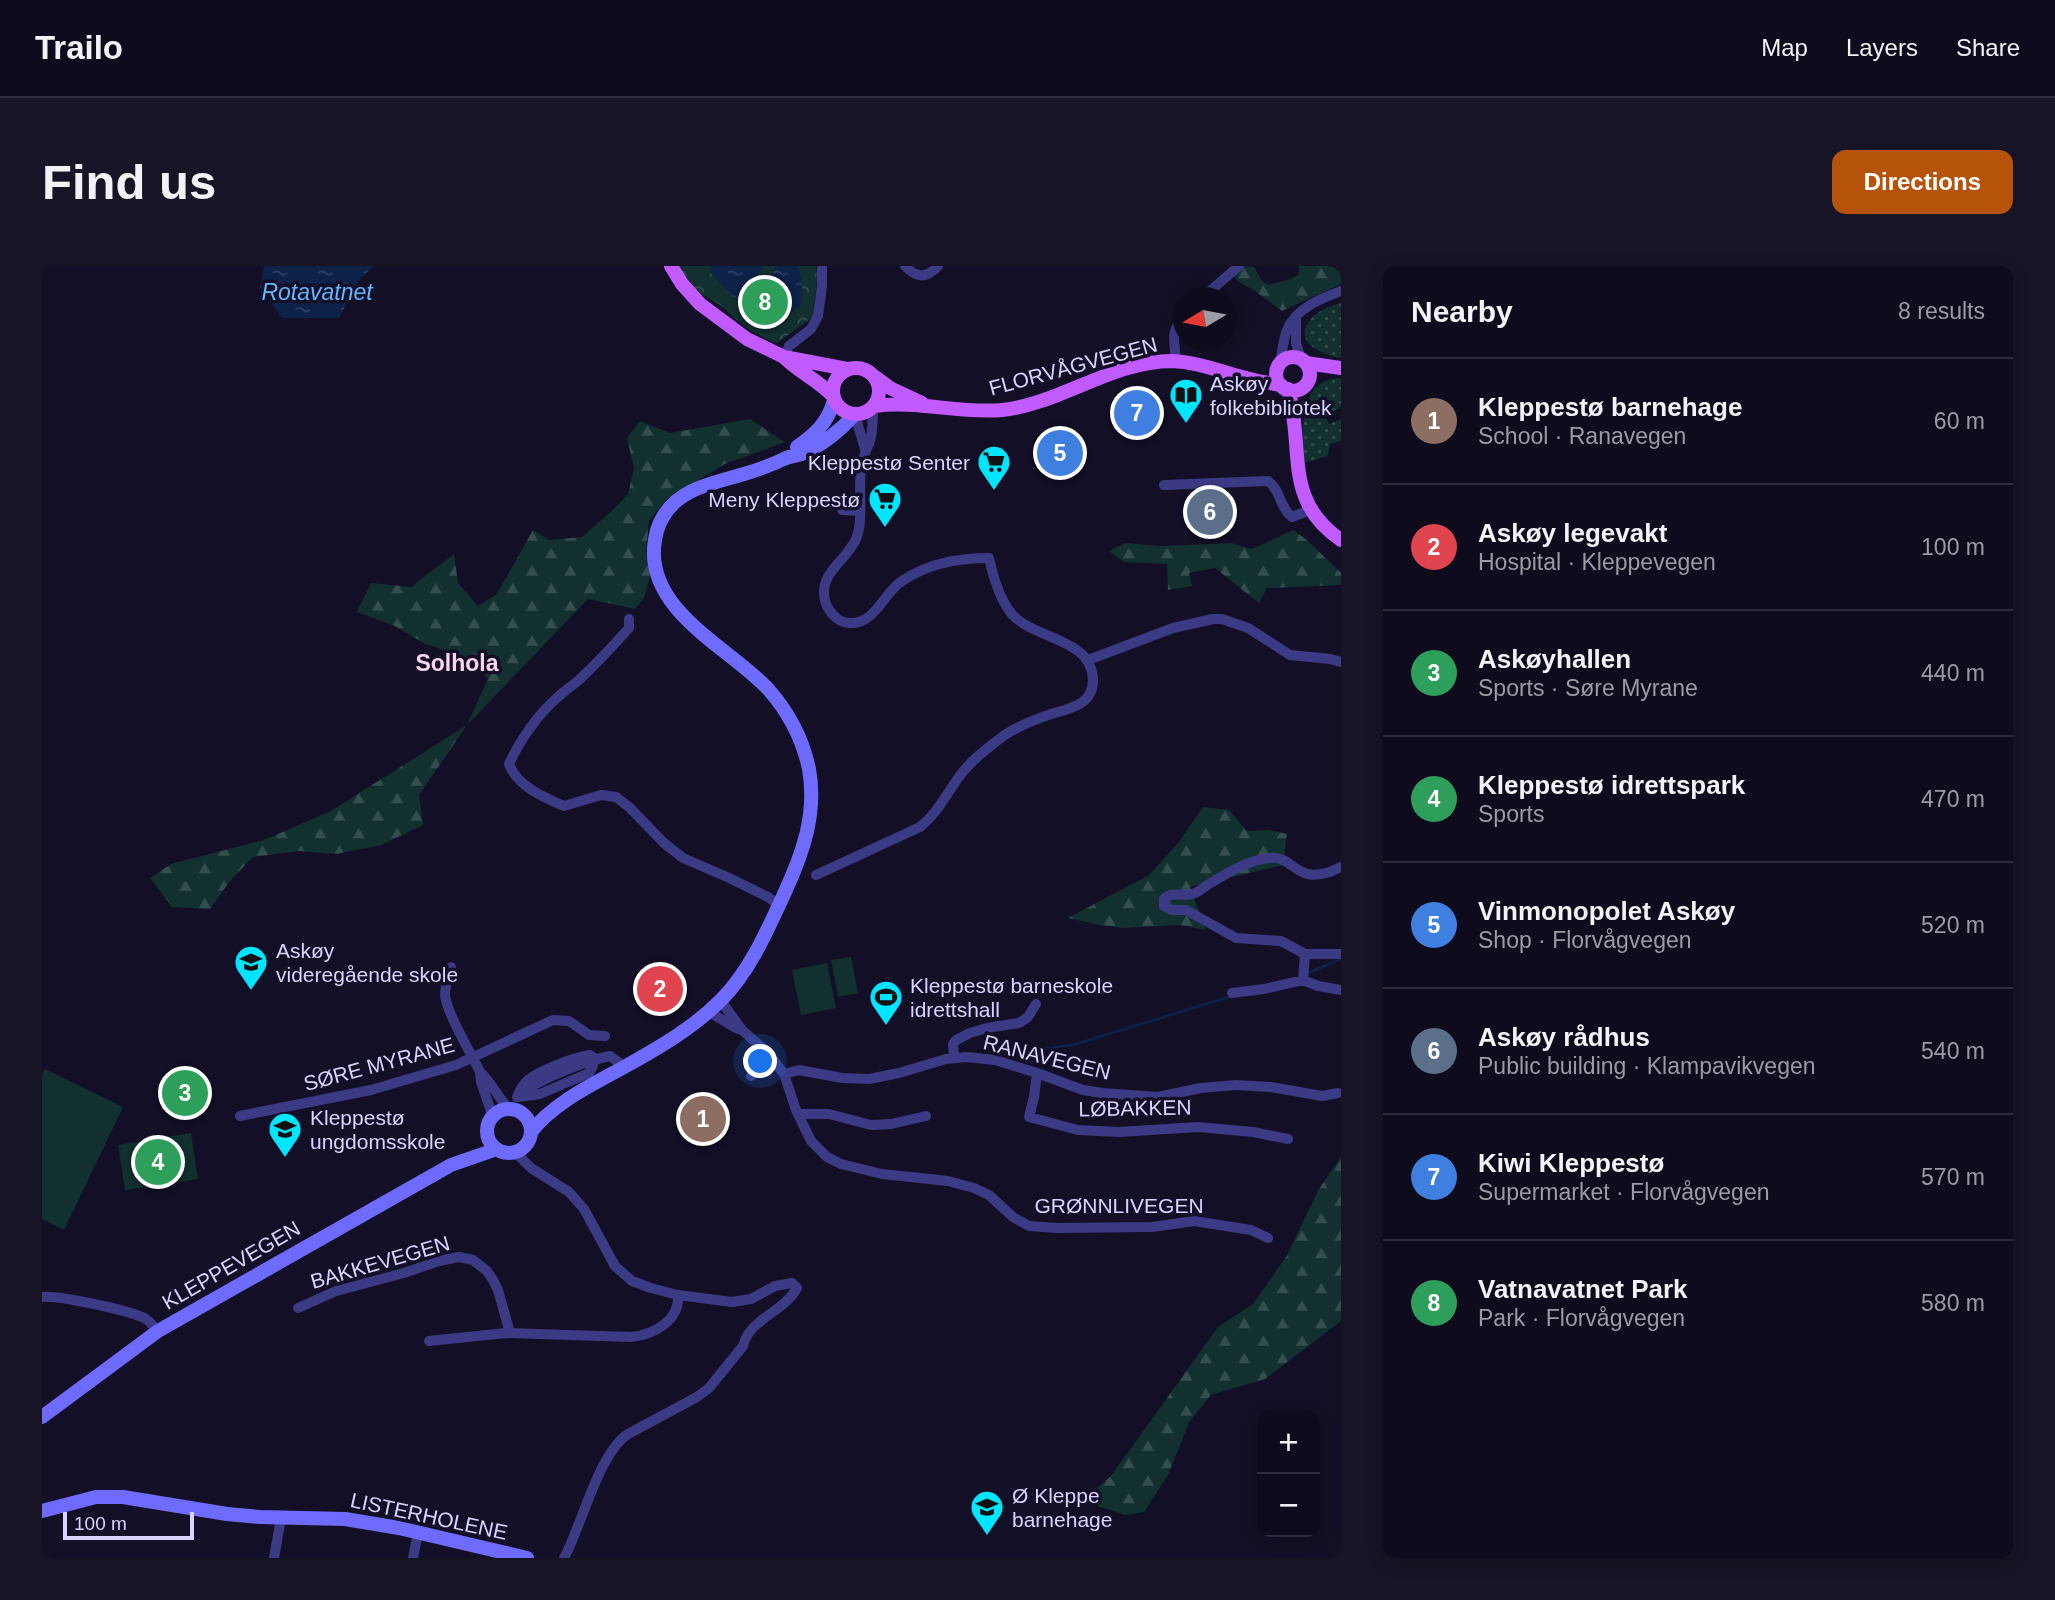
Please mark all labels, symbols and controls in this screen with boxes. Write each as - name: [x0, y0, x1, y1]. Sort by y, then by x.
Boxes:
- text: Trailo: [35, 29, 123, 66]
- text: Map: [1761, 34, 1808, 61]
- text: Layers: [1846, 34, 1918, 61]
- text: Share: [1956, 34, 2020, 61]
- button: Directions: [1832, 150, 2013, 214]
- text: Find us: [42, 155, 216, 209]
- pin: 8: [742, 276, 788, 328]
- water label: Rotavatnet: [261, 279, 374, 305]
- north arrow: [1173, 287, 1236, 350]
- text: Nearby: [1411, 295, 1513, 328]
- text: 8 results: [1898, 298, 1985, 324]
- street label: FLORVÅGVEGEN: [986, 332, 1160, 400]
- place label: Askøy folkebibliotek: [1210, 372, 1332, 419]
- library icon: Askøy folkebibliotek: [1167, 376, 1205, 425]
- pin: 7: [1114, 387, 1160, 439]
- text: Kleppestø barnehage: [1478, 392, 1742, 422]
- text: 1: [1428, 408, 1440, 434]
- text: 60 m: [1934, 408, 1985, 434]
- text: School · Ranavegen: [1478, 423, 1686, 449]
- pin: 5: [1037, 427, 1083, 479]
- supermarket icon: Kleppestø Senter: [975, 443, 1013, 492]
- place label: Kleppestø Senter: [808, 451, 970, 474]
- supermarket icon: Meny Kleppestø: [866, 480, 904, 529]
- pin: 6: [1187, 486, 1233, 538]
- place label: Meny Kleppestø: [708, 488, 860, 511]
- text: Askøy legevakt: [1478, 518, 1667, 548]
- text: 2: [1428, 534, 1440, 560]
- text: 100 m: [1921, 534, 1985, 560]
- text: Hospital · Kleppevegen: [1478, 549, 1716, 575]
- text: Askøyhallen: [1478, 644, 1631, 674]
- district label: Solhola: [415, 650, 499, 676]
- text: 3: [1428, 660, 1440, 686]
- text: 440 m: [1921, 660, 1985, 686]
- text: Sports · Søre Myrane: [1478, 675, 1698, 701]
- text: Kleppestø idrettspark: [1478, 770, 1745, 800]
- text: 4: [1428, 786, 1440, 812]
- text: 470 m: [1921, 786, 1985, 812]
- text: Sports: [1478, 801, 1544, 827]
- text: Vinmonopolet Askøy: [1478, 896, 1735, 926]
- text: 5: [1428, 912, 1440, 938]
- text: 520 m: [1921, 912, 1985, 938]
- text: Shop · Florvågvegen: [1478, 927, 1692, 953]
- place label: Askøy videregående skole: [276, 939, 458, 986]
- school or university icon: Askøy videregående skole: [232, 943, 270, 992]
- pin: 2: [637, 963, 683, 1015]
- place label: Kleppestø barneskole idrettshall: [910, 974, 1113, 1021]
- sports icon: Kleppestø barneskole idrettshall: [867, 978, 905, 1027]
- text: Askøy rådhus: [1478, 1022, 1650, 1052]
- street label: RANAVEGEN: [981, 1030, 1113, 1084]
- street label: SØRE MYRANE: [301, 1033, 457, 1095]
- text: 6: [1428, 1038, 1440, 1064]
- text: 540 m: [1921, 1038, 1985, 1064]
- your location: [743, 1044, 777, 1078]
- text: Public building · Klampavikvegen: [1478, 1053, 1816, 1079]
- pin: 3: [162, 1067, 208, 1119]
- pin: 1: [680, 1093, 726, 1145]
- street label: LØBAKKEN: [1078, 1096, 1192, 1120]
- place label: Kleppestø ungdomsskole: [310, 1106, 445, 1153]
- school or university icon: Kleppestø ungdomsskole: [266, 1110, 304, 1159]
- pin: 4: [135, 1136, 181, 1188]
- text: Kiwi Kleppestø: [1478, 1148, 1664, 1178]
- text: 7: [1428, 1164, 1440, 1190]
- text: 570 m: [1921, 1164, 1985, 1190]
- text: Supermarket · Florvågvegen: [1478, 1179, 1769, 1205]
- street label: GRØNNLIVEGEN: [1034, 1194, 1204, 1217]
- street label: KLEPPEVEGEN: [158, 1216, 304, 1314]
- street label: BAKKEVEGEN: [308, 1231, 452, 1293]
- text: Vatnavatnet Park: [1478, 1274, 1688, 1304]
- text: 8: [1428, 1290, 1440, 1316]
- text: 580 m: [1921, 1290, 1985, 1316]
- text: Park · Florvågvegen: [1478, 1305, 1685, 1331]
- map controls: [1257, 1411, 1320, 1537]
- button: +: [1257, 1411, 1320, 1474]
- button: −: [1257, 1474, 1320, 1537]
- place label: Ø Kleppe barnehage: [1012, 1484, 1112, 1531]
- street label: LISTERHOLENE: [348, 1488, 510, 1544]
- school or university icon: Ø Kleppe barnehage: [968, 1488, 1006, 1537]
- scale bar: [63, 1509, 194, 1541]
- text: 100 m: [74, 1513, 127, 1534]

